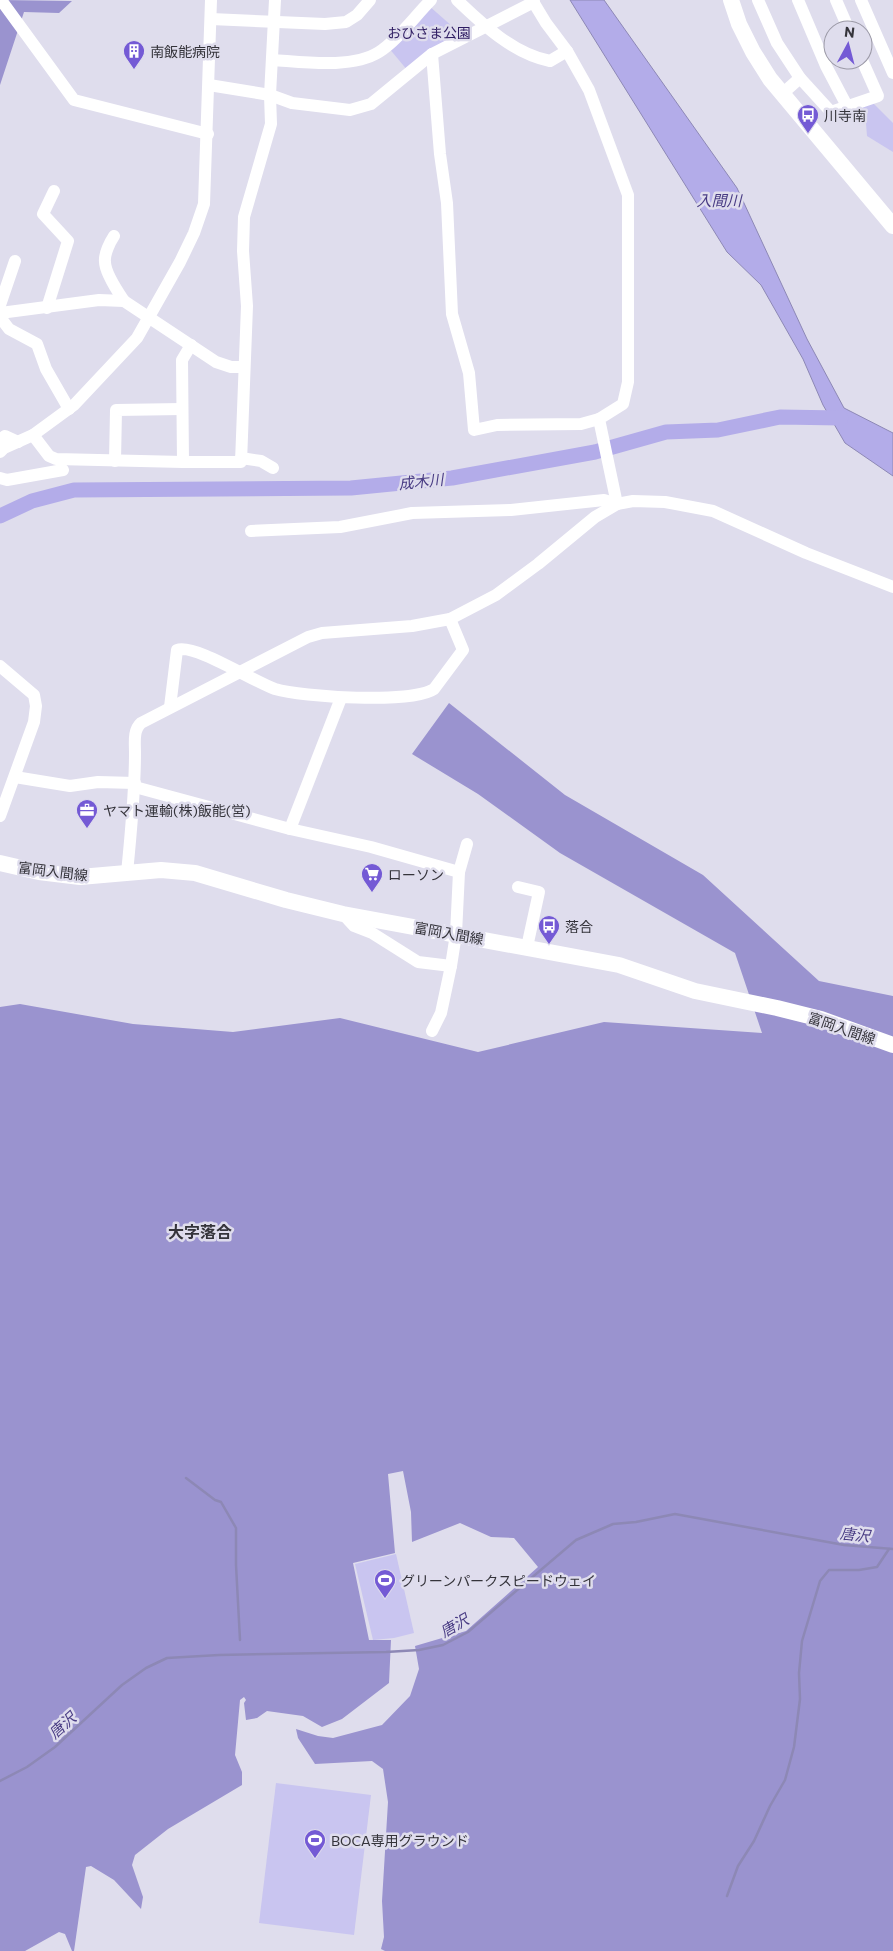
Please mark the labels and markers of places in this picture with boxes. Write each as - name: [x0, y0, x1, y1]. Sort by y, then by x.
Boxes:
- building icon: 南飯能病院: [122, 39, 146, 70]
- place label: 南飯能病院: [150, 43, 220, 60]
- bus stop icon: 川寺南: [796, 103, 820, 134]
- place label: 川寺南: [824, 107, 866, 124]
- office icon: ヤマト運輸(株)飯能(営): [75, 798, 99, 829]
- place label: ヤマト運輸(株)飯能(営): [103, 802, 251, 819]
- supermarket icon: ローソン: [360, 862, 384, 893]
- place label: ローソン: [388, 866, 444, 883]
- bus stop icon: 落合: [537, 914, 561, 945]
- place label: 落合: [565, 918, 593, 935]
- sports icon: グリーンパークスピードウェイ: [373, 1568, 397, 1599]
- place label: グリーンパークスピードウェイ: [401, 1572, 596, 1589]
- sports icon: BOCA専用グラウンド: [303, 1828, 327, 1859]
- place label: BOCA専用グラウンド: [331, 1832, 469, 1849]

